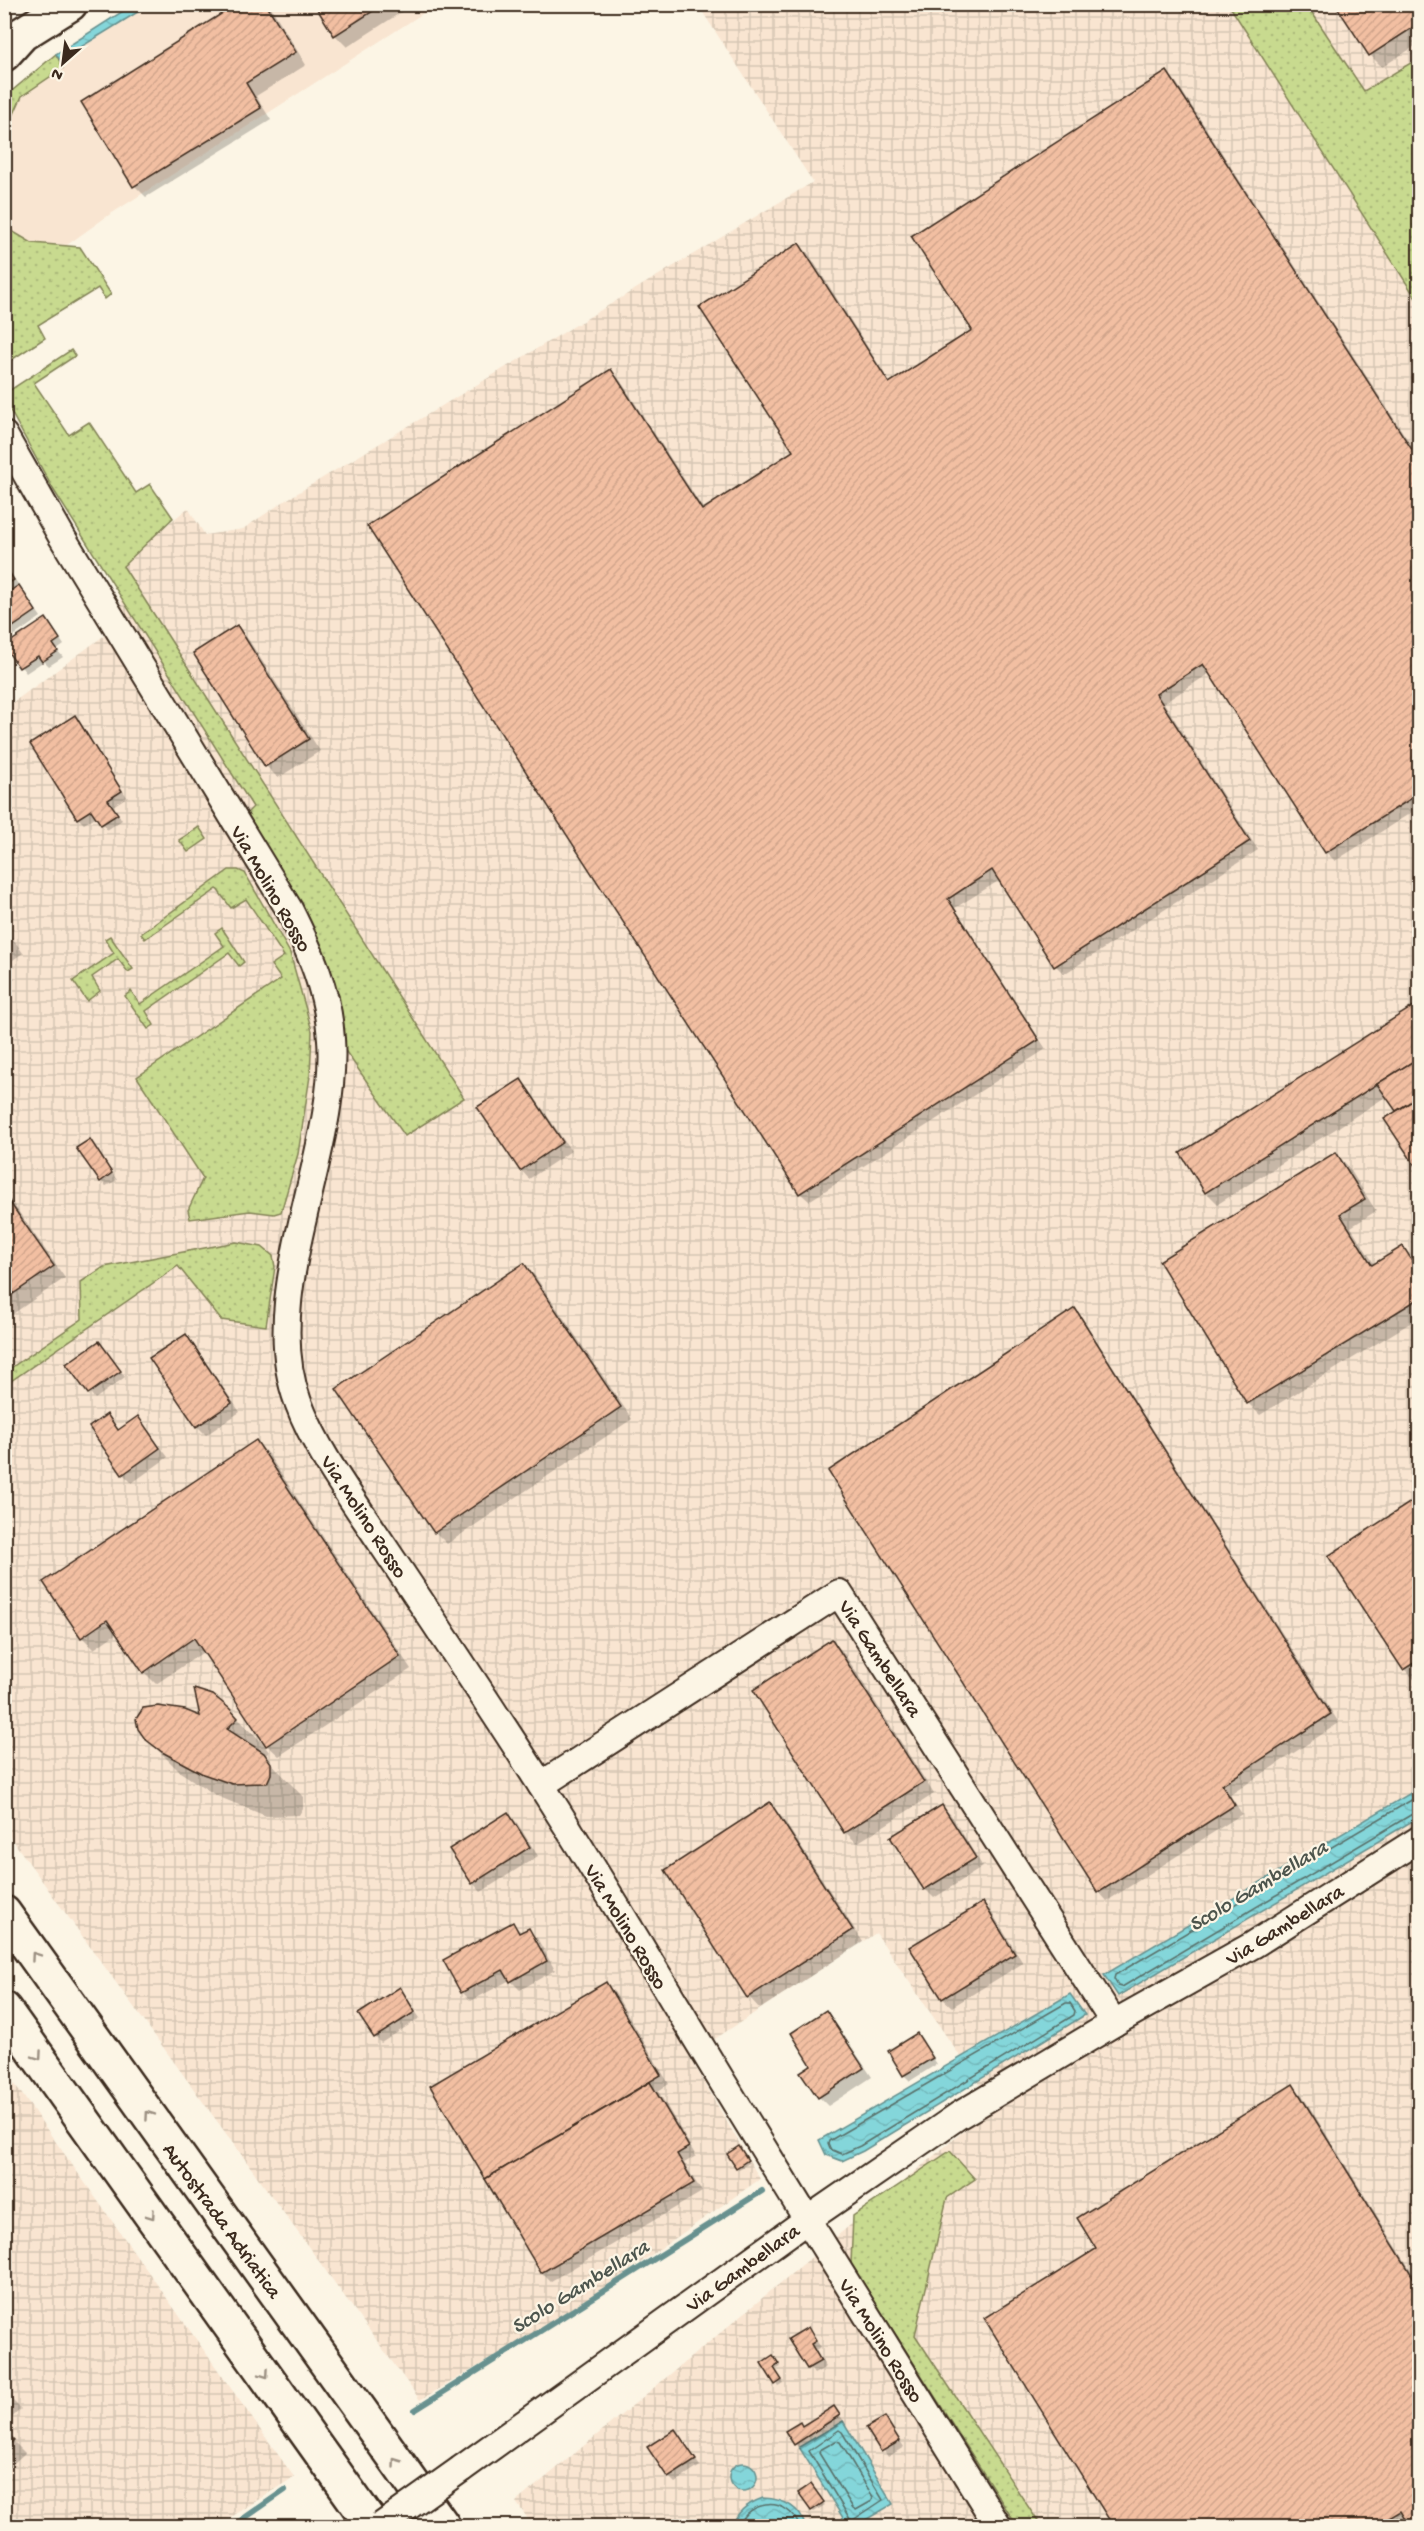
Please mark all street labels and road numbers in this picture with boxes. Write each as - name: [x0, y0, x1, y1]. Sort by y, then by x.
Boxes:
- street label: Via Molino Rosso: [222, 821, 315, 957]
- street label: Via Molino Rosso: [312, 1451, 411, 1584]
- street label: Via Gambellara: [830, 1596, 926, 1724]
- street label: Via Molino Rosso: [576, 1860, 671, 1995]
- street label: Via Gambellara: [1221, 1880, 1351, 1974]
- street label: Autostrada Adriatica: [155, 2139, 286, 2306]
- street label: Via Gambellara: [681, 2219, 807, 2320]
- street label: Via Molino Rosso: [830, 2274, 927, 2409]

